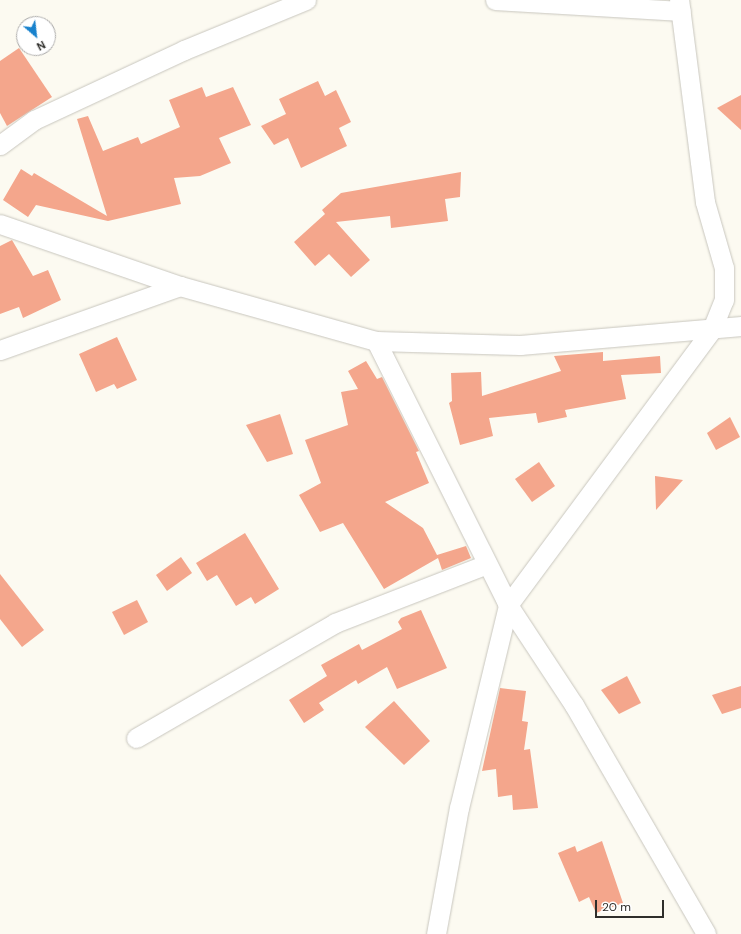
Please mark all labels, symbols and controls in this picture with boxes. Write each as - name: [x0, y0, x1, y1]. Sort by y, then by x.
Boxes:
- north arrow: [16, 16, 56, 56]
- text: N: [34, 38, 48, 54]
- scale bar: [597, 892, 666, 918]
- text: 20 m: [602, 899, 631, 915]

